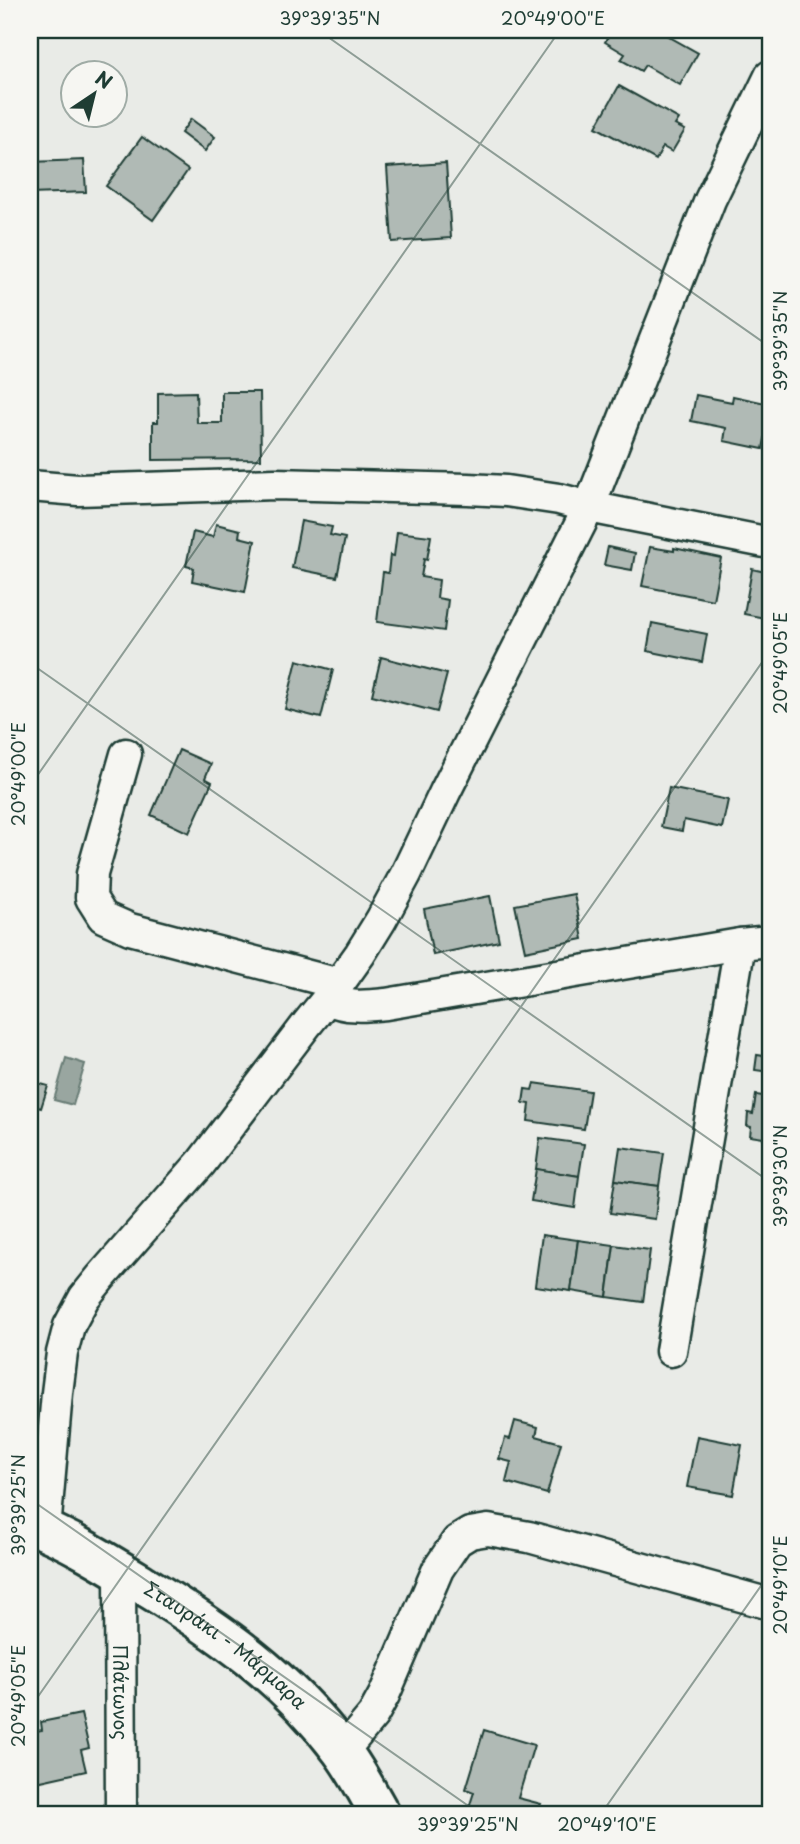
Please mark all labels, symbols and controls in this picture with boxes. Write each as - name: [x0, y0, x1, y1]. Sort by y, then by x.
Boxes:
- text: 39°39'35"N: [279, 4, 381, 31]
- text: 20°49'00"E: [501, 4, 605, 31]
- north arrow: [60, 60, 130, 130]
- text: N: [90, 63, 119, 95]
- text: 39°39'35"N: [766, 290, 793, 392]
- text: 20°49'05"E: [766, 612, 793, 714]
- text: 20°49'00"E: [4, 722, 31, 826]
- text: 39°39'30"N: [766, 1125, 793, 1227]
- text: 39°39'25"N: [4, 1454, 31, 1556]
- text: 20°49'10"E: [766, 1535, 793, 1635]
- street label: Σταυράκι - Μάρμαρα: [139, 1574, 314, 1715]
- street label: Πλάτωνος: [107, 1644, 136, 1740]
- text: 20°49'05"E: [4, 1645, 31, 1747]
- text: 39°39'25"N: [417, 1810, 519, 1837]
- text: 20°49'10"E: [557, 1810, 657, 1837]

